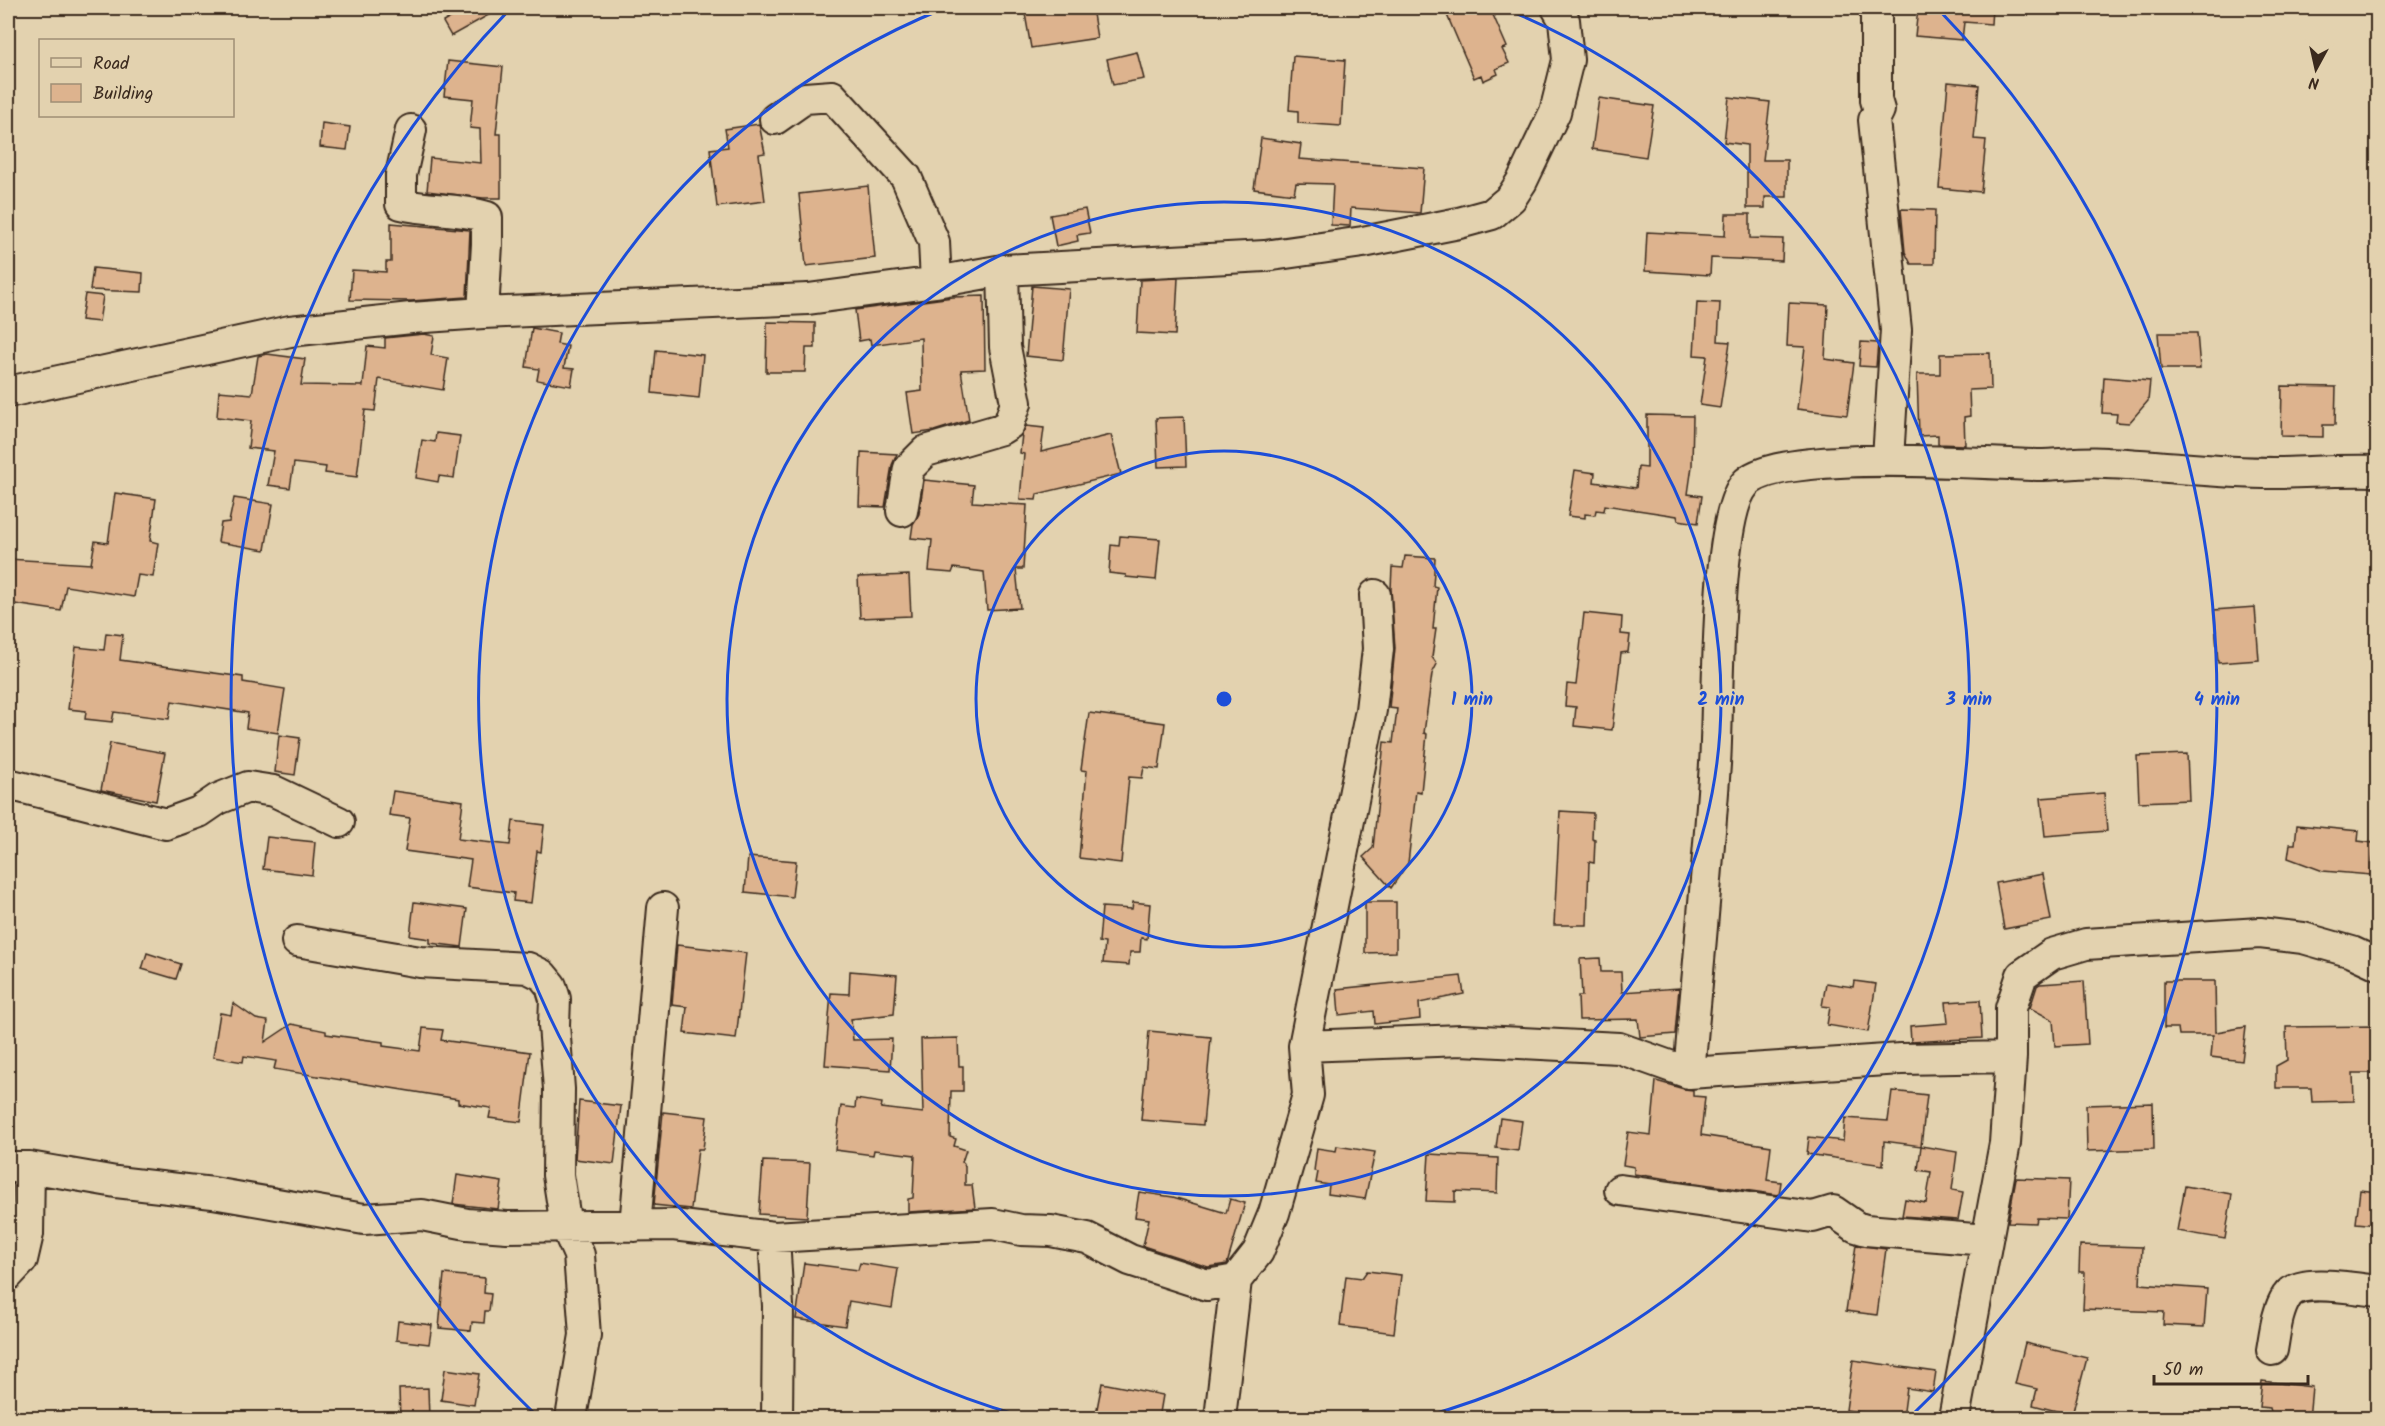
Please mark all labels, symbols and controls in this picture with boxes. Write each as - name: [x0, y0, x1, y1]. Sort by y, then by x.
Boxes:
- legend: [39, 39, 234, 117]
- north arrow: [2286, 39, 2346, 99]
- text: Road: [93, 50, 130, 79]
- text: N: [2307, 69, 2321, 95]
- text: Building: [93, 80, 153, 109]
- text: 1 min: [1451, 686, 1493, 715]
- text: 2 min: [1698, 686, 1744, 715]
- text: 3 min: [1945, 686, 1992, 715]
- text: 4 min: [2194, 686, 2240, 715]
- centre of rings: [1214, 689, 1234, 709]
- scale bar: [2154, 1348, 2308, 1386]
- text: 50 m: [2163, 1356, 2203, 1385]

